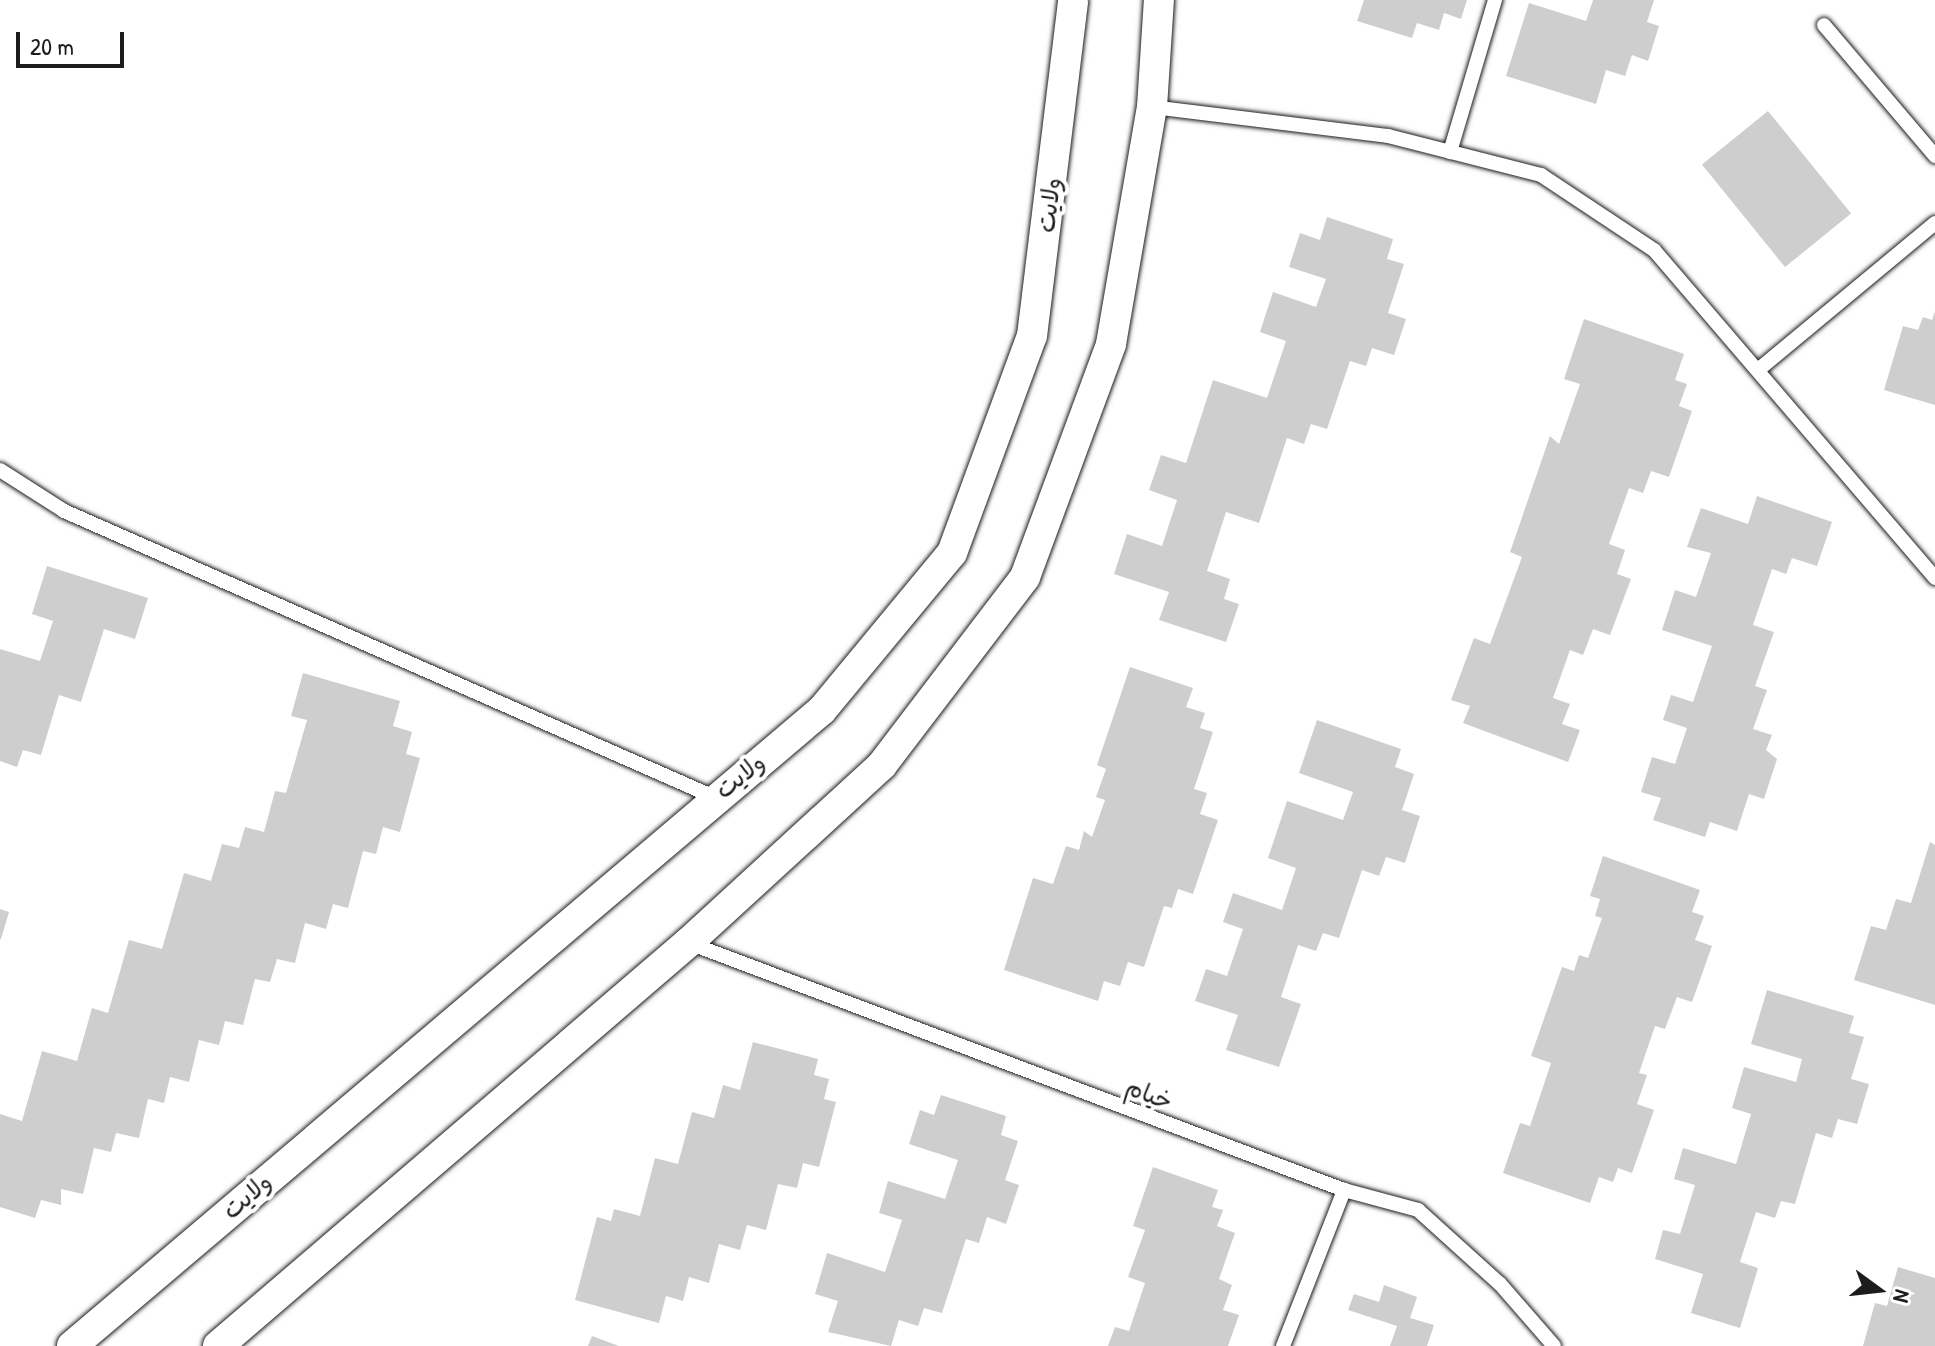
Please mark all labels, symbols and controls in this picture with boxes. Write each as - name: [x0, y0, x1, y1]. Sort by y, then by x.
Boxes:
- scale bar: [20, 16, 128, 66]
- text: 20 m: [30, 30, 74, 62]
- street label: ولایت: [1031, 176, 1067, 234]
- street label: ولایت: [709, 747, 771, 805]
- street label: خیام: [1122, 1072, 1176, 1116]
- street label: ولایت: [217, 1167, 277, 1225]
- north arrow: [1839, 1250, 1919, 1330]
- text: N: [1886, 1287, 1918, 1306]

